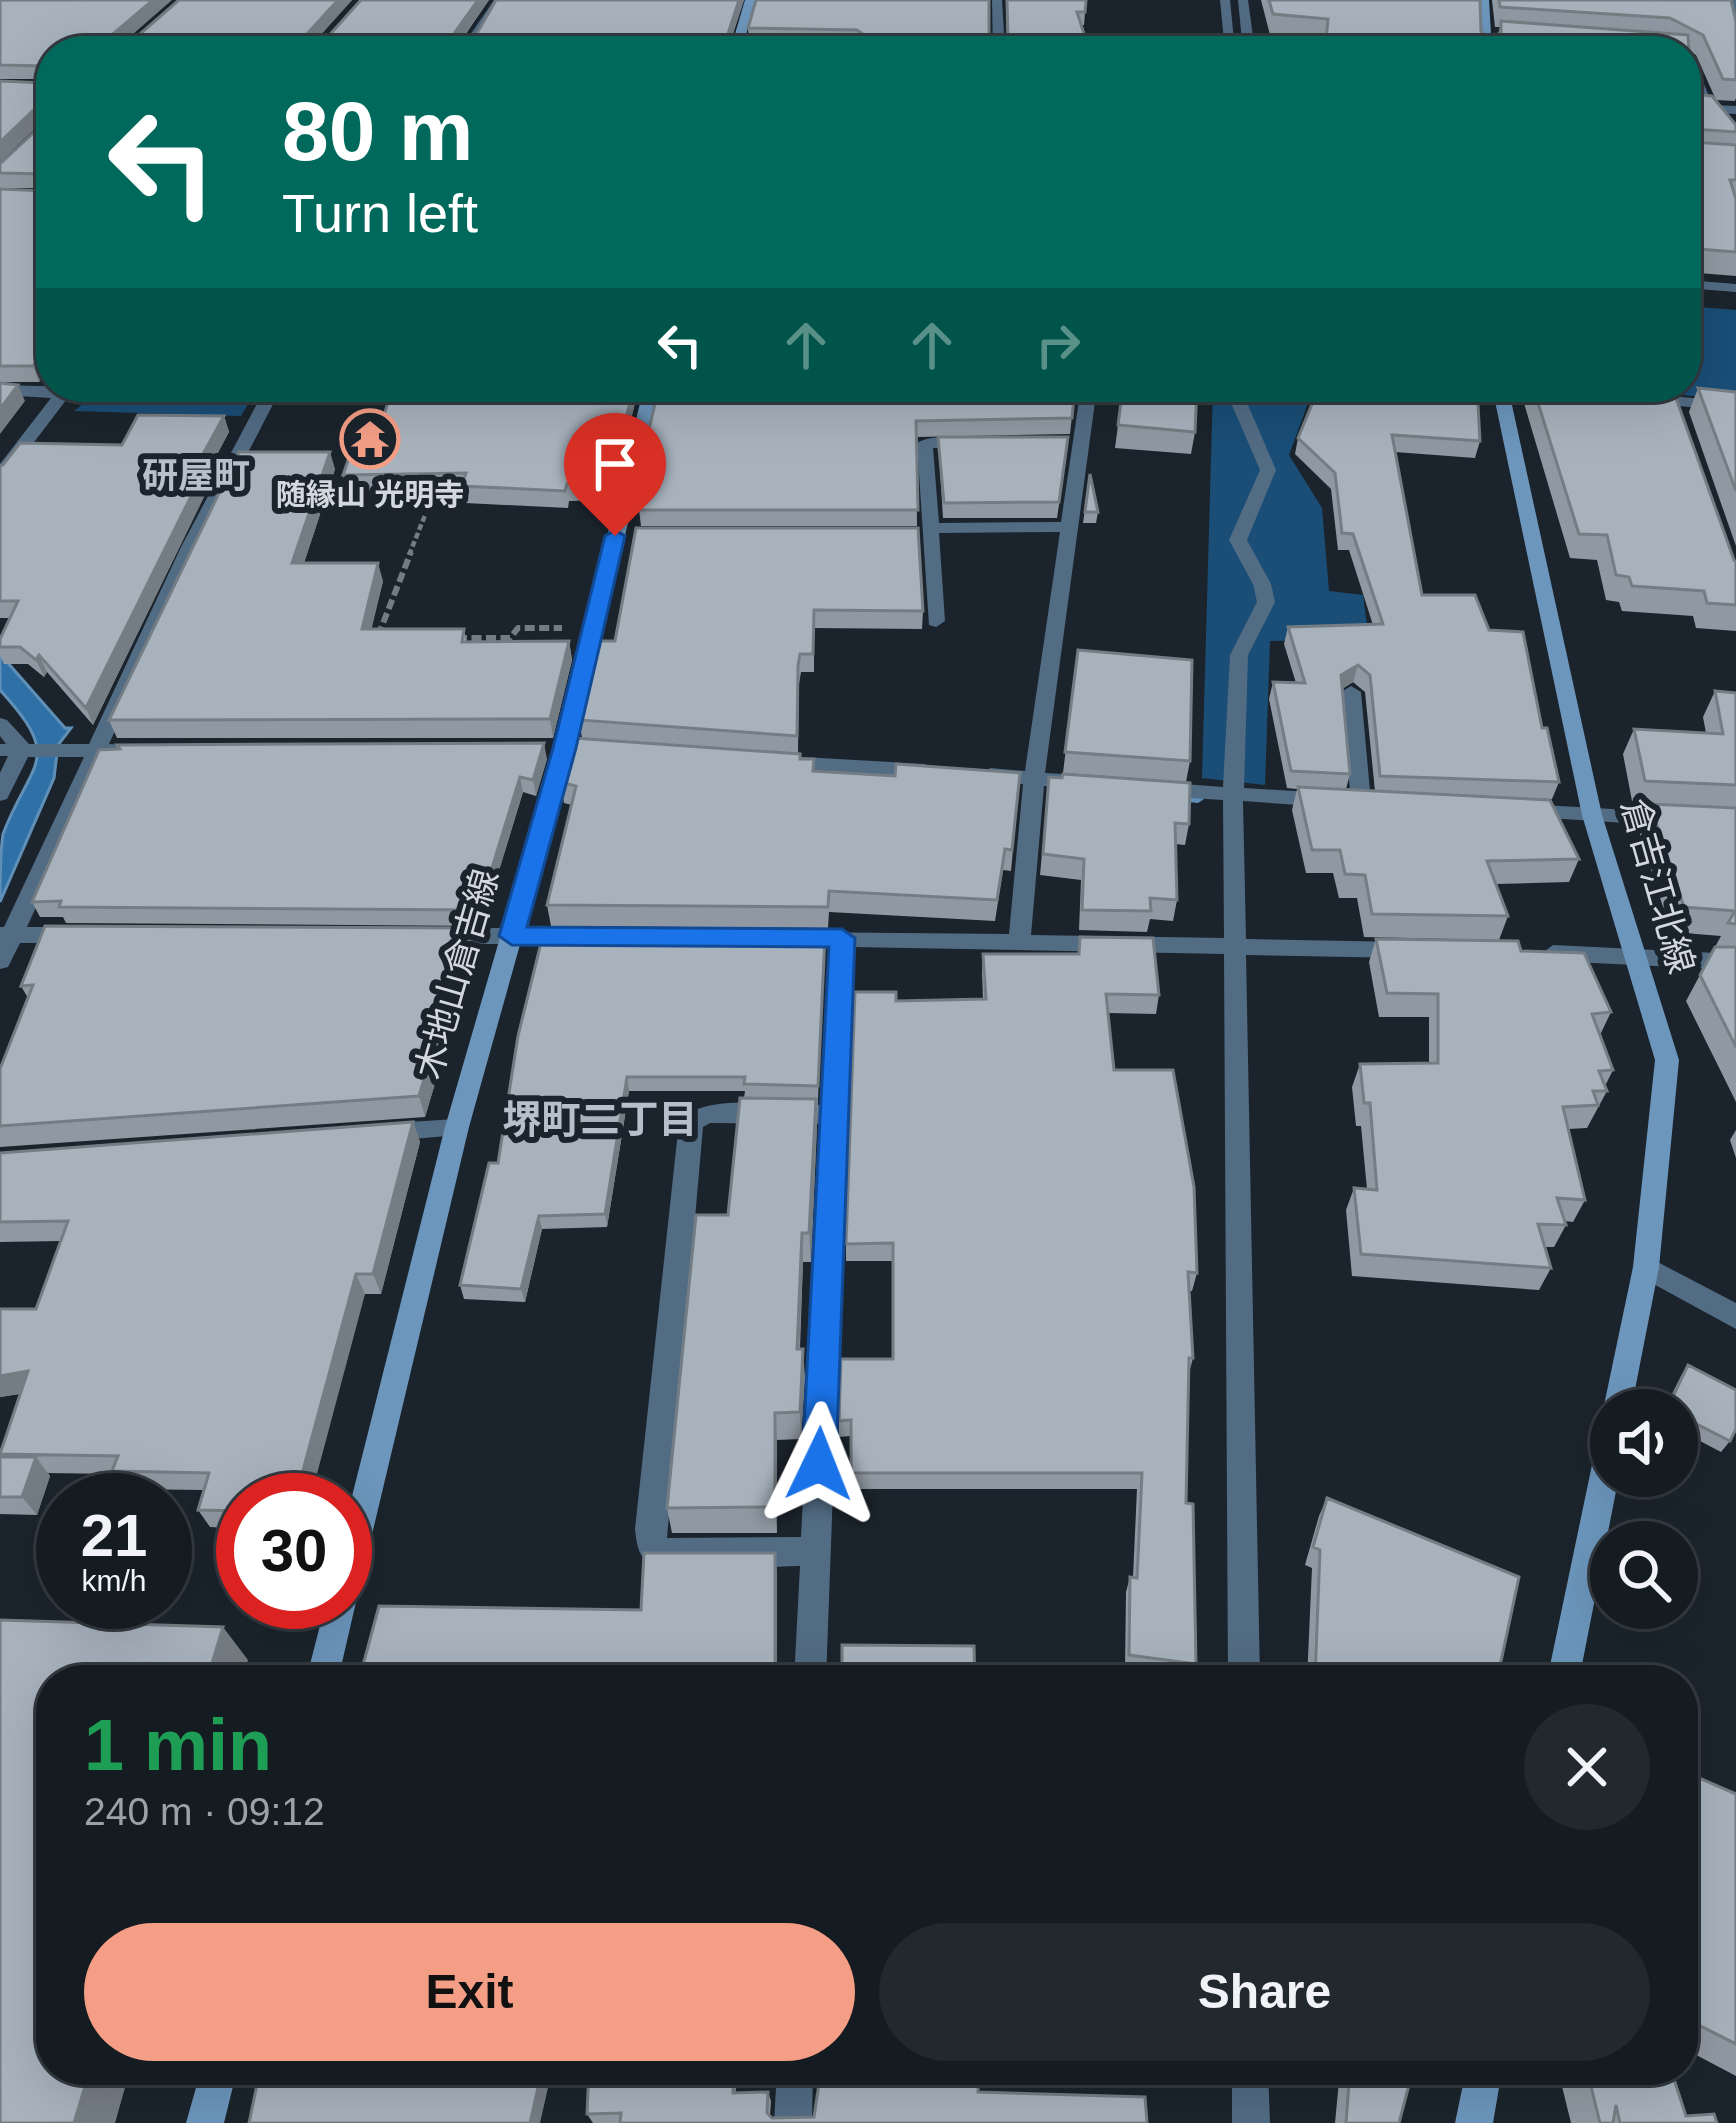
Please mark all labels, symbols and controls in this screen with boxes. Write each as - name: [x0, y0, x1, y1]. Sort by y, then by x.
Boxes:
- icon: left: [84, 84, 240, 240]
- text: 80 m: [282, 84, 473, 178]
- text: Turn left: [282, 183, 478, 243]
- icon: left: [647, 312, 713, 378]
- icon: ahead: [773, 312, 839, 378]
- icon: ahead: [899, 312, 965, 378]
- icon: right: [1025, 312, 1091, 378]
- temple icon: 随縁山 光明寺: [339, 408, 401, 470]
- pin: [564, 413, 666, 536]
- icon: arrive: [582, 431, 648, 497]
- district label: 研屋町: [142, 455, 250, 496]
- place label: 随縁山 光明寺: [276, 478, 464, 511]
- street label: 倉吉江北線: [1613, 794, 1703, 978]
- street label: 木地山倉吉線: [408, 865, 506, 1083]
- district label: 堺町二丁目: [502, 1098, 698, 1141]
- map controls: [1590, 1389, 1698, 1629]
- button: sound: [1590, 1389, 1698, 1497]
- position arrow: [756, 1401, 882, 1527]
- speed limit sign: 30: [216, 1473, 372, 1629]
- text: 21: [81, 1502, 147, 1569]
- button: search: [1590, 1521, 1698, 1629]
- text: km/h: [81, 1564, 147, 1597]
- button: close: [1524, 1704, 1650, 1830]
- text: 1 min: [84, 1705, 272, 1785]
- text: 240 m · 09:12: [84, 1790, 325, 1833]
- button: Exit: [84, 1923, 855, 2061]
- button: Share: [879, 1923, 1650, 2061]

